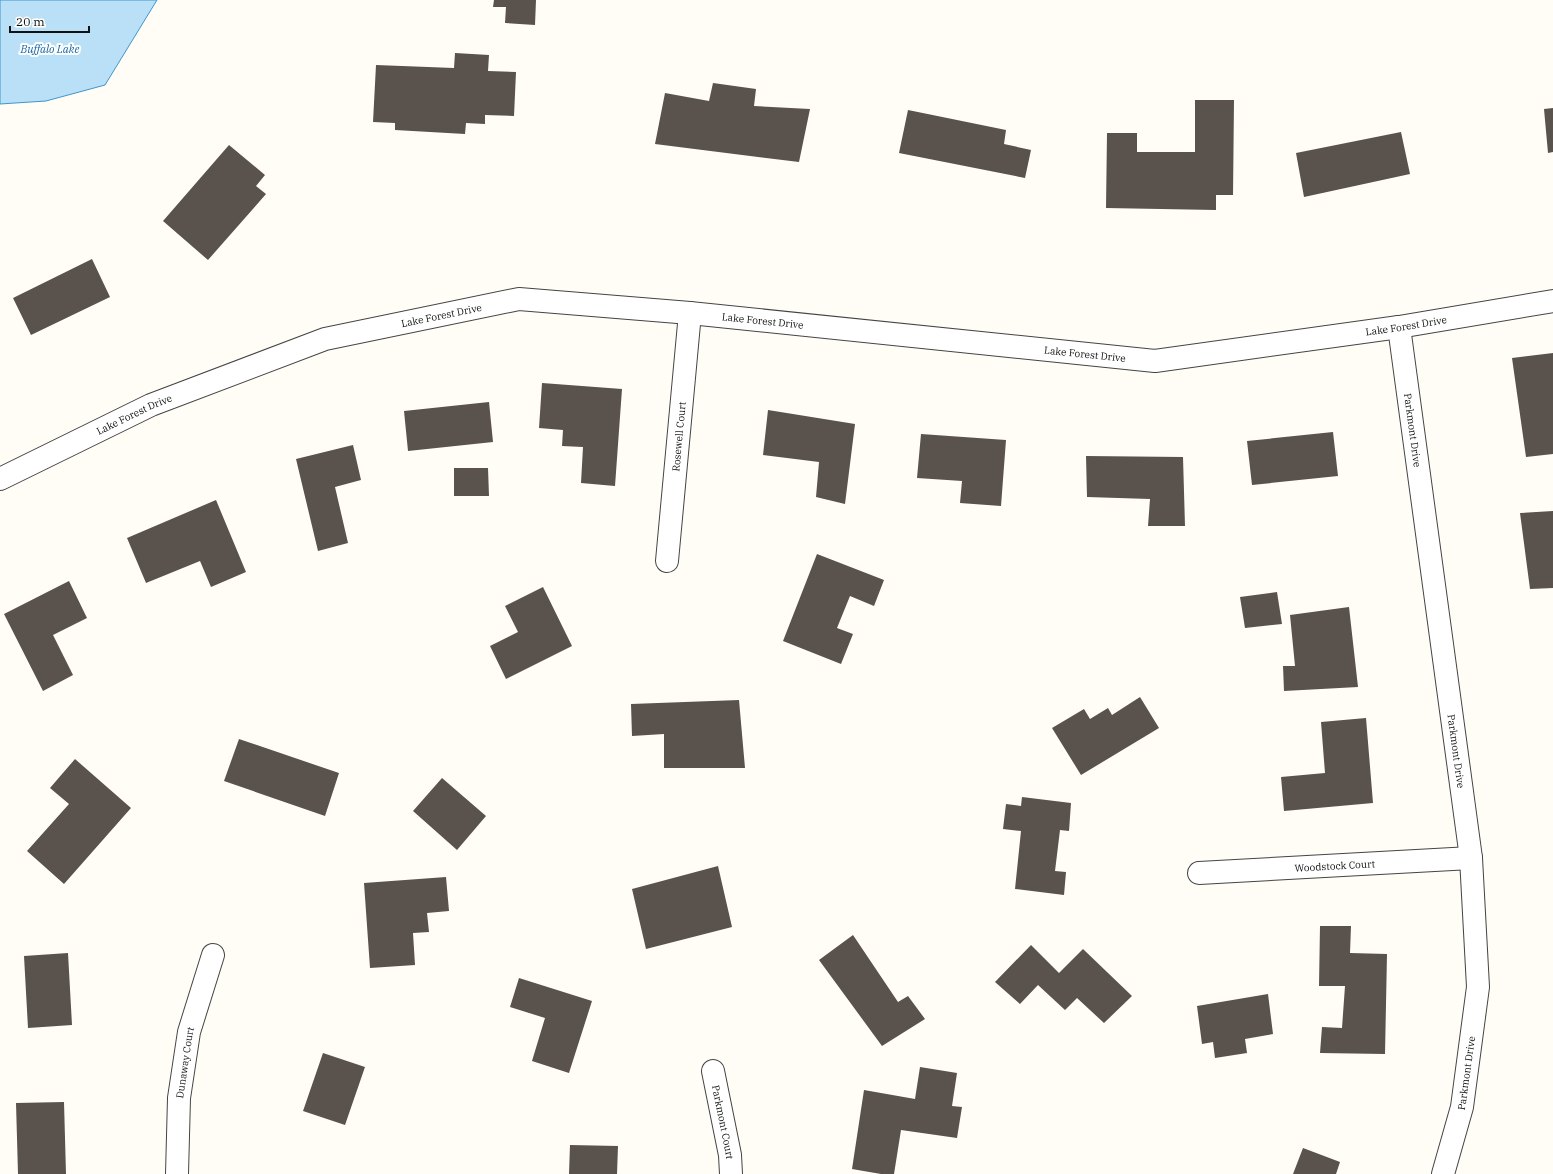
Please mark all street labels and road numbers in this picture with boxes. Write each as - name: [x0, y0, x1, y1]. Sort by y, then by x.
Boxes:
- street label: Lake Forest Drive: [400, 301, 483, 330]
- street label: Lake Forest Drive: [721, 310, 804, 332]
- street label: Lake Forest Drive: [1365, 313, 1448, 339]
- street label: Lake Forest Drive: [1043, 344, 1126, 365]
- street label: Lake Forest Drive: [94, 392, 174, 438]
- street label: Parkmont Drive: [1401, 392, 1424, 468]
- street label: Rosewell Court: [669, 401, 689, 472]
- street label: Parkmont Drive: [1445, 713, 1467, 789]
- street label: Woodstock Court: [1294, 857, 1376, 875]
- street label: Dunaway Court: [173, 1025, 197, 1099]
- street label: Parkmont Drive: [1455, 1035, 1478, 1111]
- street label: Parkmont Court: [709, 1084, 736, 1160]

